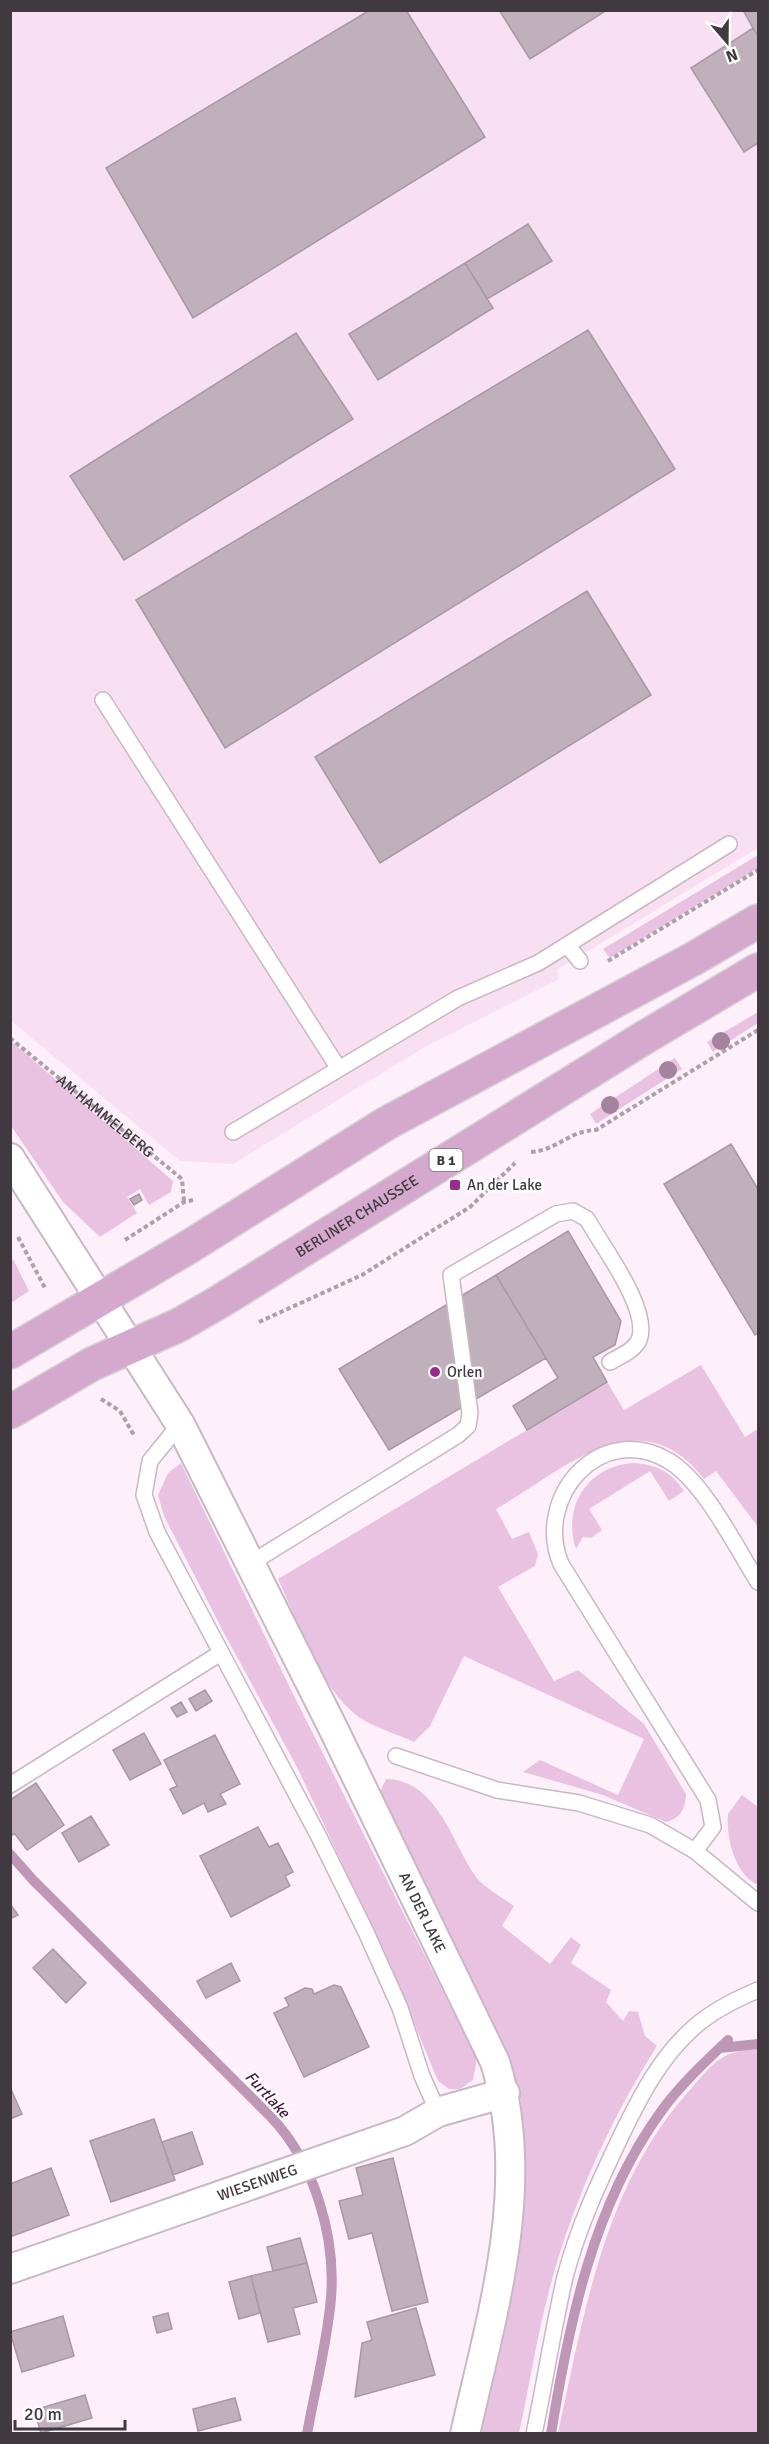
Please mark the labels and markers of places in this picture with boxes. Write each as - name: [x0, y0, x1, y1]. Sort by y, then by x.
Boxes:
- place label: An der Lake: [467, 1176, 542, 1194]
- marker: An der Lake: [448, 1178, 462, 1192]
- place label: Orlen: [447, 1363, 482, 1381]
- marker: Orlen: [428, 1365, 442, 1379]

